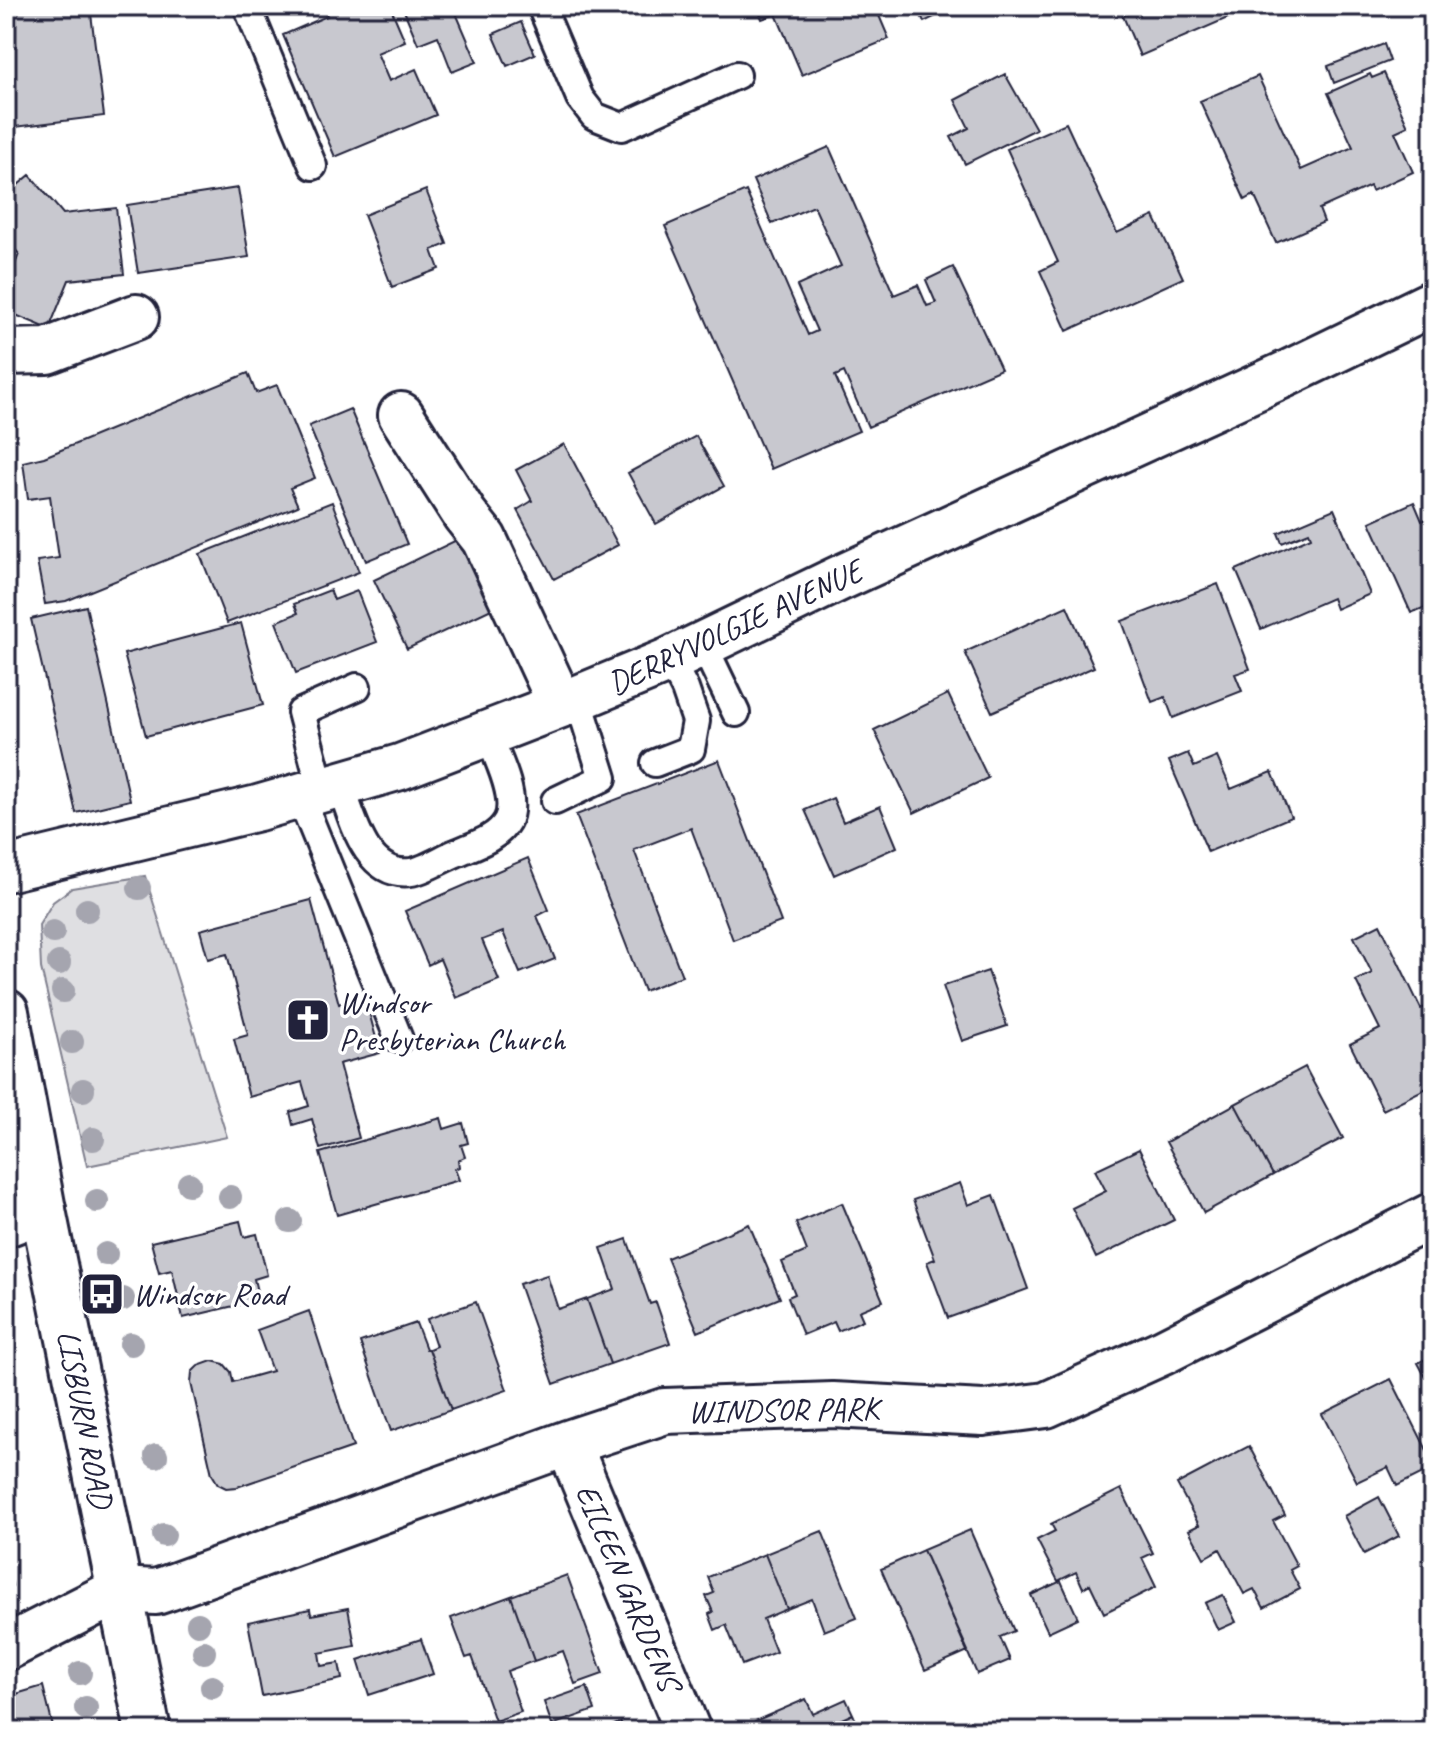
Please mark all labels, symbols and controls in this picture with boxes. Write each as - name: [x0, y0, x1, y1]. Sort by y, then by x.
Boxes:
- street label: DERRYVOLGIE AVENUE: [601, 548, 873, 704]
- place label: Windsor Presbyterian Church: [339, 982, 566, 1060]
- church icon: Windsor Presbyterian Church: [284, 996, 332, 1044]
- bus stop icon: Windsor Road: [78, 1270, 126, 1318]
- place label: Windsor Road: [133, 1274, 292, 1315]
- street label: LISBURN ROAD: [48, 1327, 123, 1514]
- street label: WINDSOR PARK: [688, 1388, 884, 1432]
- street label: EILEEN GARDENS: [566, 1478, 692, 1702]

